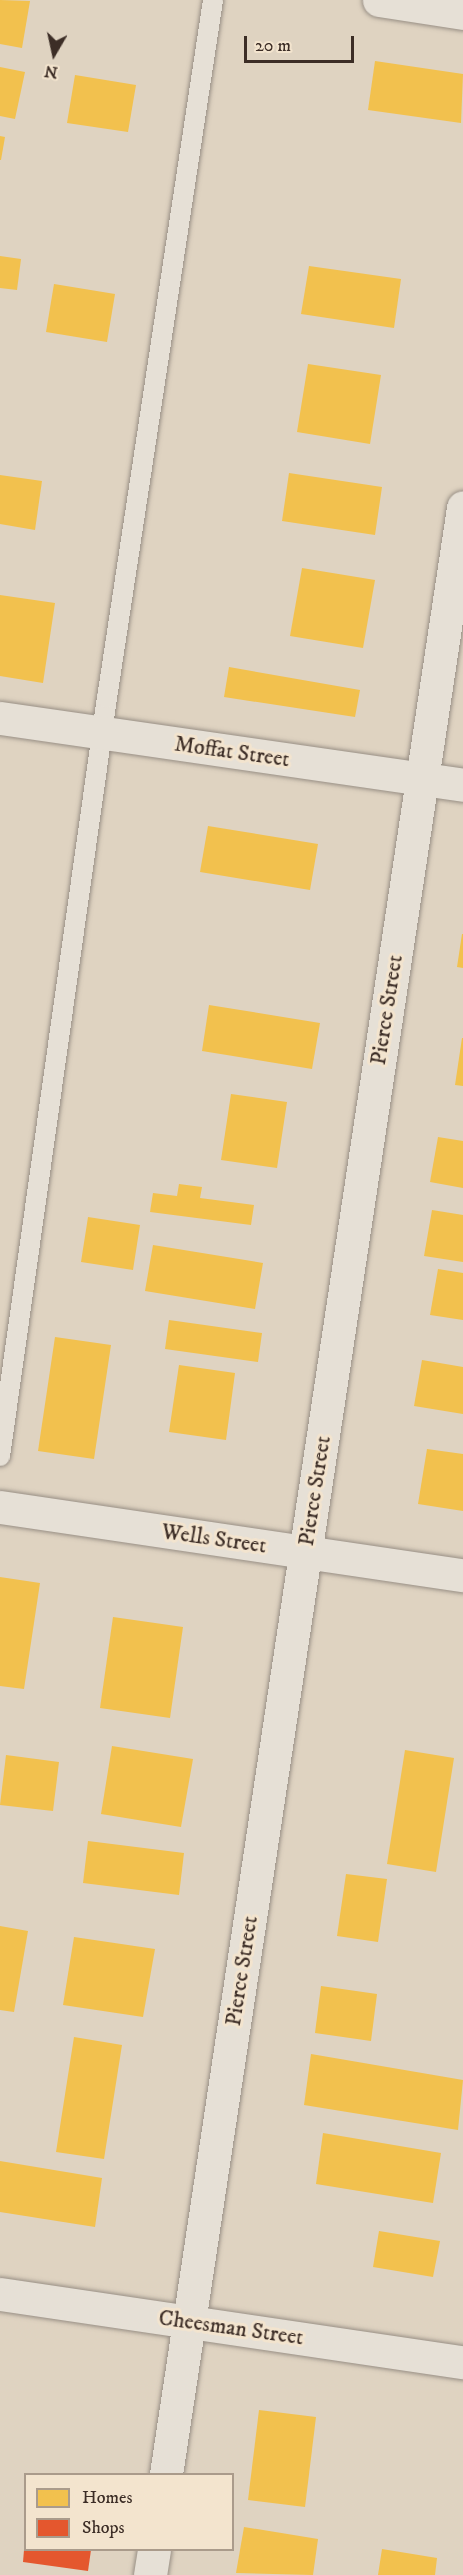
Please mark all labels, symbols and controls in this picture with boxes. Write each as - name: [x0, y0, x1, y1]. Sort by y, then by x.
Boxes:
- north arrow: [24, 24, 84, 84]
- scale bar: [247, 24, 356, 62]
- text: 20 m: [255, 35, 291, 57]
- text: N: [43, 61, 59, 83]
- street label: Moffat Street: [173, 731, 291, 773]
- street label: Pierce Street: [365, 953, 409, 1067]
- street label: Pierce Street: [293, 1434, 337, 1548]
- street label: Wells Street: [160, 1519, 268, 1559]
- street label: Pierce Street: [220, 1914, 264, 2028]
- street label: Cheesman Street: [157, 2305, 305, 2351]
- legend: [24, 2473, 234, 2551]
- text: Homes: [82, 2487, 133, 2509]
- text: Shops: [82, 2517, 125, 2539]

